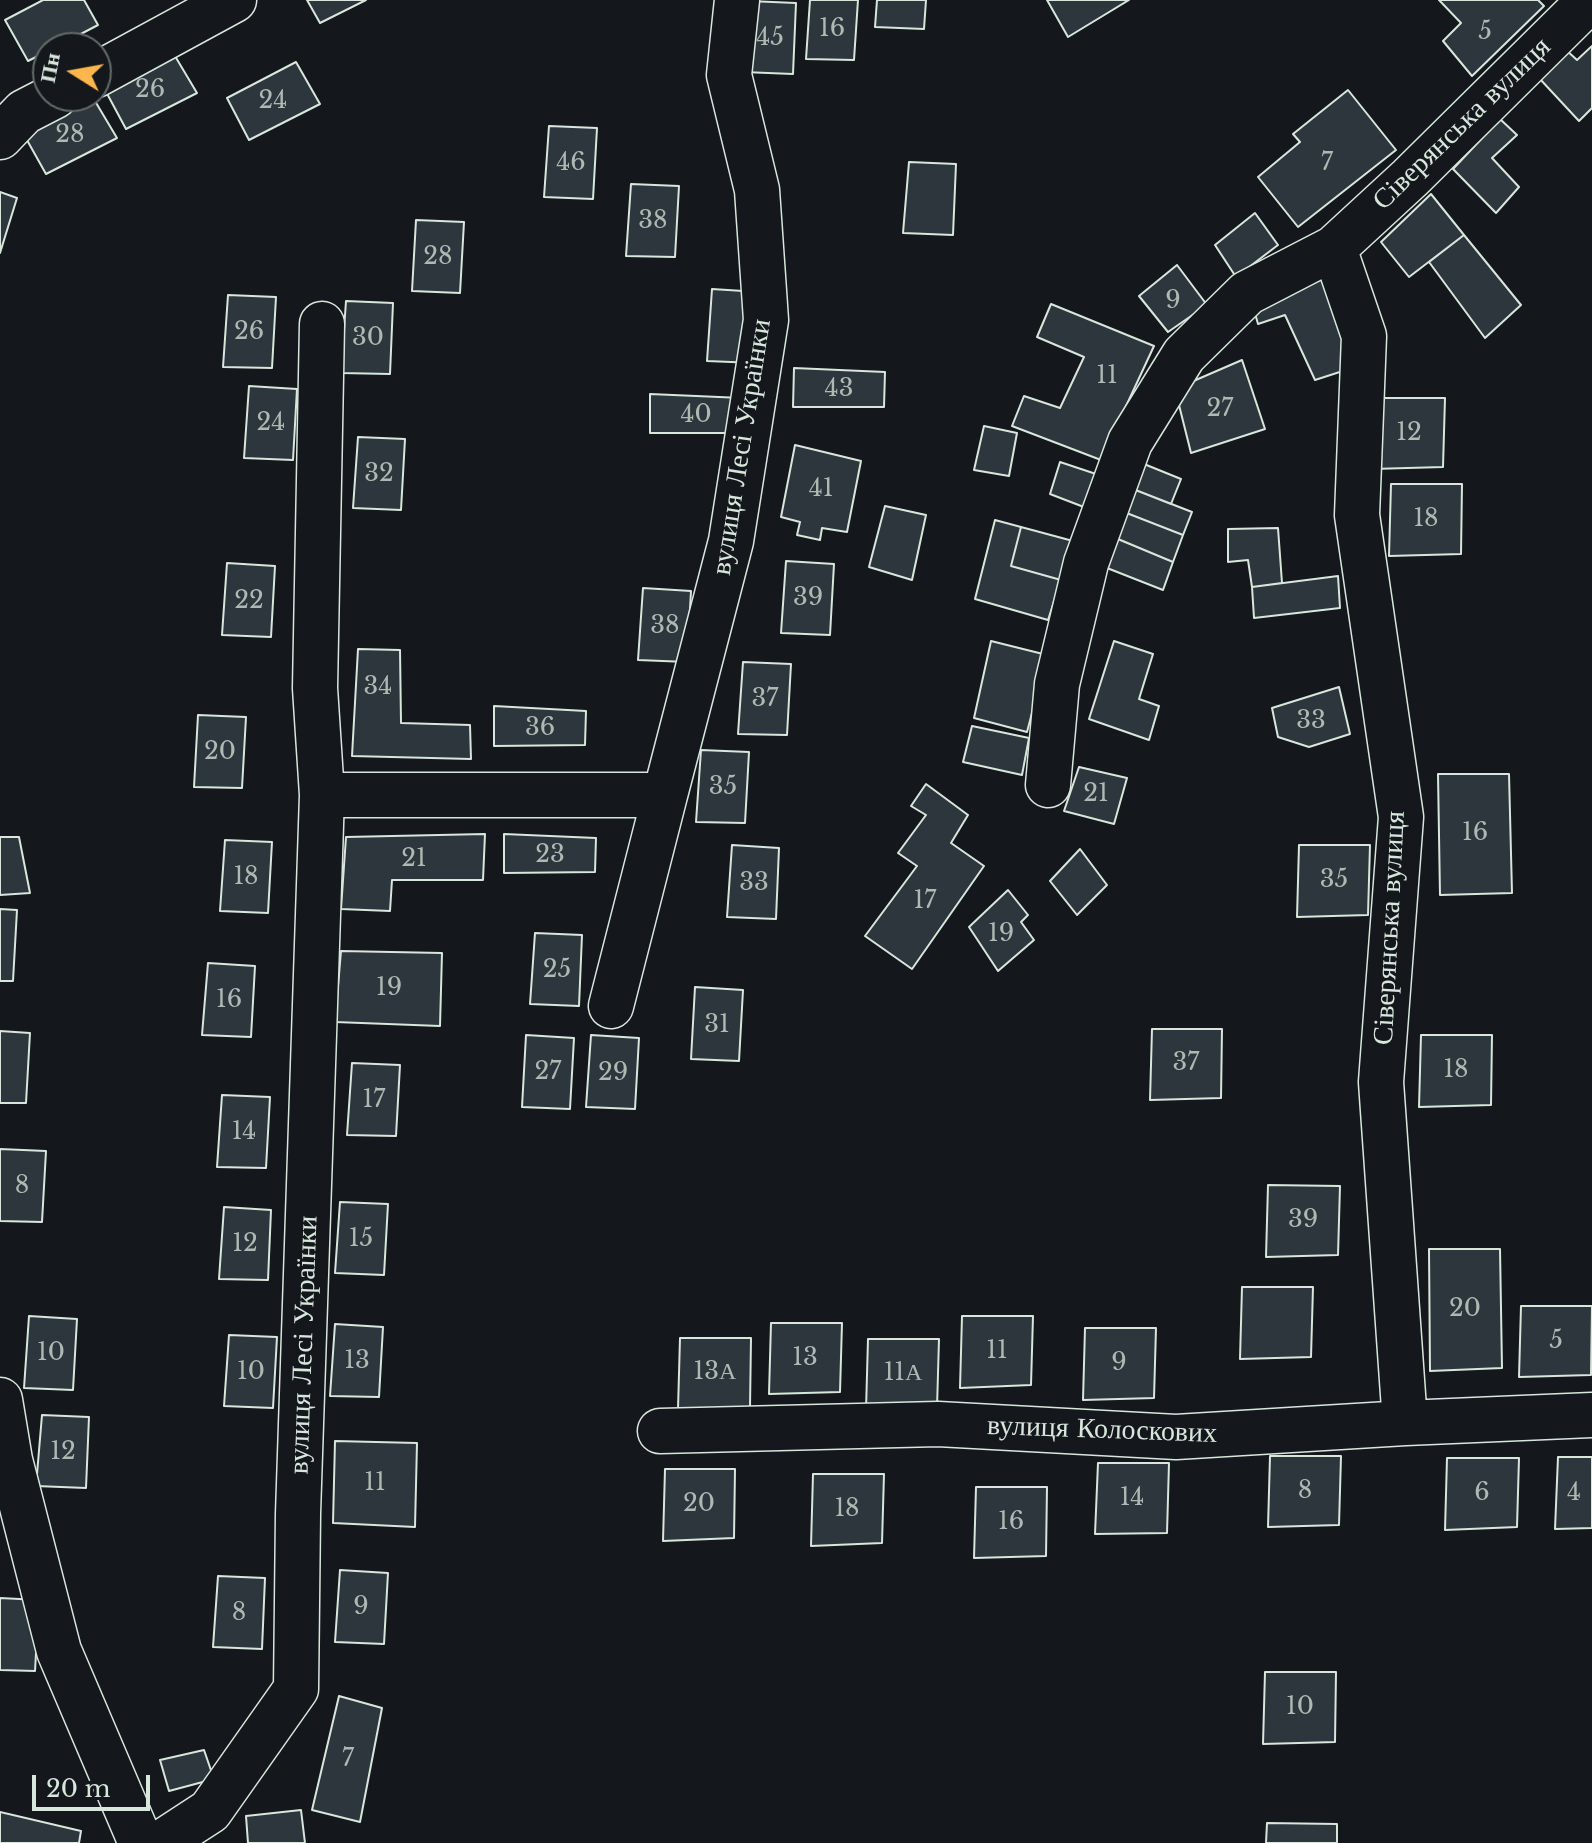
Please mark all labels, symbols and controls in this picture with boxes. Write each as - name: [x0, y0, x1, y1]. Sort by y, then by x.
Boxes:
- house number: 16: [819, 15, 845, 43]
- house number: 5: [1478, 18, 1492, 46]
- house number: 45: [756, 24, 784, 52]
- street label: Сіверянська вулиця: [1366, 30, 1558, 218]
- north arrow: [32, 32, 112, 112]
- text: Пн: [34, 51, 66, 85]
- house number: 26: [135, 76, 165, 104]
- house number: 24: [259, 87, 287, 115]
- house number: 28: [55, 121, 85, 149]
- house number: 46: [556, 149, 586, 177]
- house number: 7: [1321, 149, 1333, 177]
- house number: 38: [638, 207, 668, 235]
- house number: 28: [423, 243, 453, 271]
- house number: 9: [1165, 287, 1181, 315]
- street label: вулиця Лесі Українки: [705, 317, 779, 577]
- house number: 26: [234, 318, 264, 346]
- house number: 30: [352, 324, 384, 352]
- house number: 11: [1096, 362, 1118, 390]
- house number: 43: [825, 375, 853, 403]
- house number: 27: [1207, 395, 1233, 423]
- house number: 40: [680, 401, 712, 429]
- house number: 24: [257, 409, 285, 437]
- house number: 12: [1396, 419, 1422, 447]
- house number: 32: [364, 460, 394, 488]
- house number: 41: [809, 475, 833, 503]
- house number: 18: [1413, 505, 1439, 533]
- house number: 39: [793, 584, 823, 612]
- house number: 22: [234, 587, 264, 615]
- house number: 38: [650, 612, 680, 640]
- house number: 34: [364, 673, 392, 701]
- house number: 37: [752, 685, 778, 713]
- house number: 33: [1296, 707, 1326, 735]
- house number: 36: [525, 714, 555, 742]
- house number: 20: [204, 738, 236, 766]
- house number: 35: [709, 773, 737, 801]
- house number: 21: [1083, 780, 1109, 808]
- street label: Сіверянська вулиця: [1367, 810, 1413, 1046]
- house number: 16: [1462, 819, 1488, 847]
- house number: 23: [535, 841, 565, 869]
- house number: 21: [401, 845, 427, 873]
- house number: 18: [233, 863, 259, 891]
- house number: 35: [1320, 866, 1348, 894]
- house number: 33: [739, 869, 769, 897]
- house number: 17: [914, 887, 936, 915]
- house number: 19: [988, 920, 1014, 948]
- house number: 25: [543, 956, 571, 984]
- house number: 19: [376, 974, 402, 1002]
- house number: 16: [216, 986, 242, 1014]
- house number: 31: [704, 1011, 730, 1039]
- house number: 37: [1173, 1049, 1199, 1077]
- house number: 18: [1443, 1056, 1469, 1084]
- house number: 27: [535, 1058, 561, 1086]
- house number: 29: [598, 1059, 628, 1087]
- house number: 17: [363, 1086, 385, 1114]
- house number: 14: [232, 1118, 256, 1146]
- house number: 8: [15, 1172, 29, 1200]
- house number: 39: [1288, 1206, 1318, 1234]
- street label: вулиця Лесі Українки: [283, 1215, 325, 1475]
- house number: 15: [349, 1225, 373, 1253]
- house number: 12: [232, 1230, 258, 1258]
- house number: 20: [1449, 1295, 1481, 1323]
- house number: 5: [1549, 1327, 1563, 1355]
- house number: 11: [986, 1337, 1008, 1365]
- house number: 10: [37, 1339, 65, 1367]
- house number: 13: [792, 1344, 818, 1372]
- house number: 13: [344, 1347, 370, 1375]
- house number: 9: [1111, 1349, 1127, 1377]
- house number: 10: [237, 1358, 265, 1386]
- house number: 13А: [694, 1358, 736, 1386]
- house number: 11А: [884, 1359, 922, 1387]
- street label: вулиця Колоскових: [986, 1409, 1218, 1451]
- house number: 12: [50, 1438, 76, 1466]
- house number: 11: [364, 1469, 386, 1497]
- house number: 8: [1298, 1477, 1312, 1505]
- house number: 6: [1474, 1479, 1490, 1507]
- house number: 4: [1567, 1479, 1581, 1507]
- house number: 14: [1120, 1484, 1144, 1512]
- house number: 20: [683, 1490, 715, 1518]
- house number: 18: [834, 1495, 860, 1523]
- house number: 16: [998, 1508, 1024, 1536]
- house number: 9: [353, 1593, 369, 1621]
- house number: 8: [232, 1599, 246, 1627]
- house number: 10: [1286, 1693, 1314, 1721]
- house number: 7: [342, 1745, 354, 1773]
- scale bar: [36, 1759, 154, 1809]
- text: 20 m: [46, 1774, 111, 1803]

